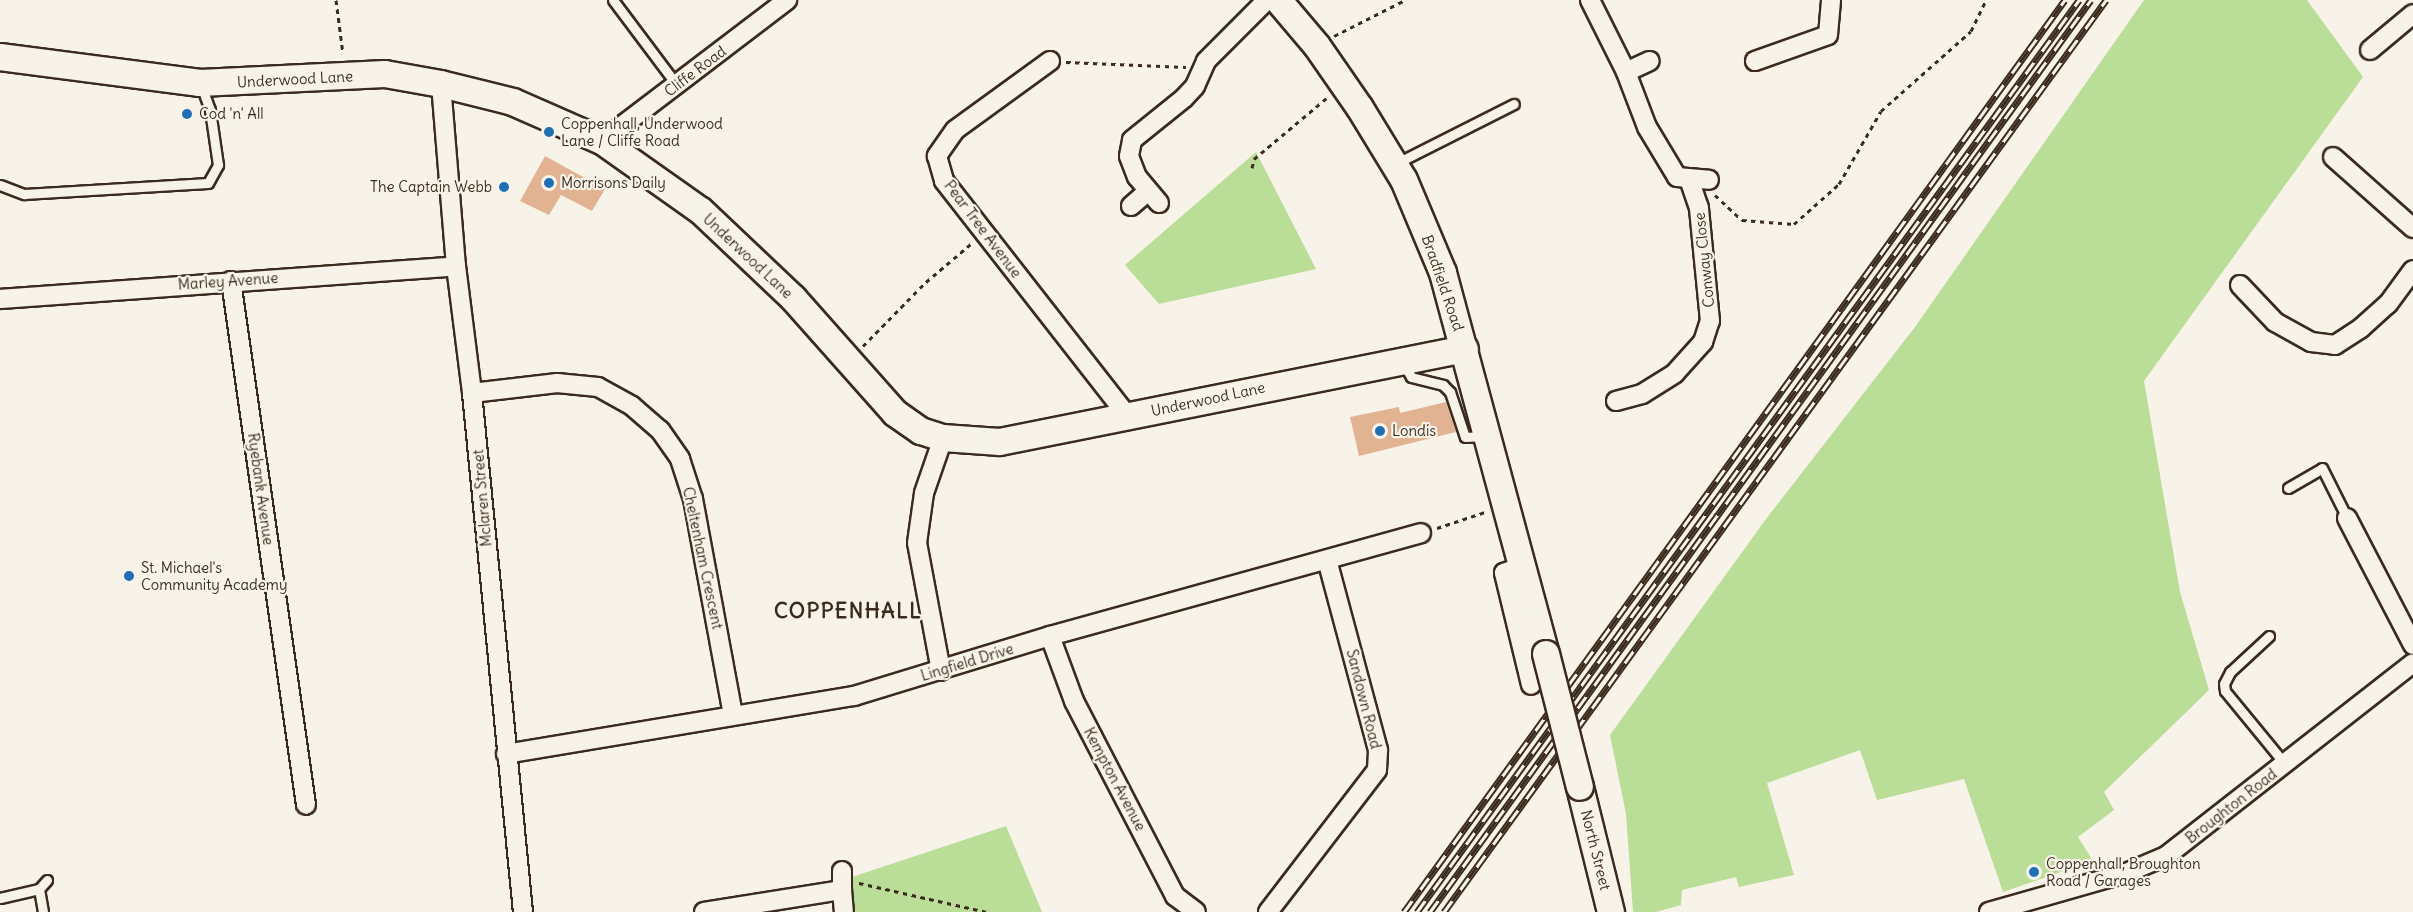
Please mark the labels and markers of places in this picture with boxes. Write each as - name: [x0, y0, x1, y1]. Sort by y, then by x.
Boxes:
- place label: Cod 'n' All: [199, 105, 264, 123]
- marker: Cod 'n' All: [180, 107, 194, 121]
- place label: Coppenhall, Underwood Lane / Cliffe Road: [561, 114, 723, 149]
- marker: Coppenhall, Underwood Lane / Cliffe Road: [542, 125, 556, 139]
- place label: Morrisons Daily: [561, 174, 666, 192]
- marker: Morrisons Daily: [542, 176, 556, 190]
- place label: The Captain Webb: [370, 178, 492, 196]
- marker: The Captain Webb: [497, 180, 511, 194]
- place label: Londis: [1392, 422, 1436, 440]
- marker: Londis: [1373, 424, 1387, 438]
- place label: St. Michael's Community Academy: [141, 558, 287, 593]
- marker: St. Michael's Community Academy: [122, 569, 136, 583]
- place label: Coppenhall, Broughton Road / Garages: [2046, 854, 2201, 889]
- marker: Coppenhall, Broughton Road / Garages: [2027, 865, 2041, 879]

